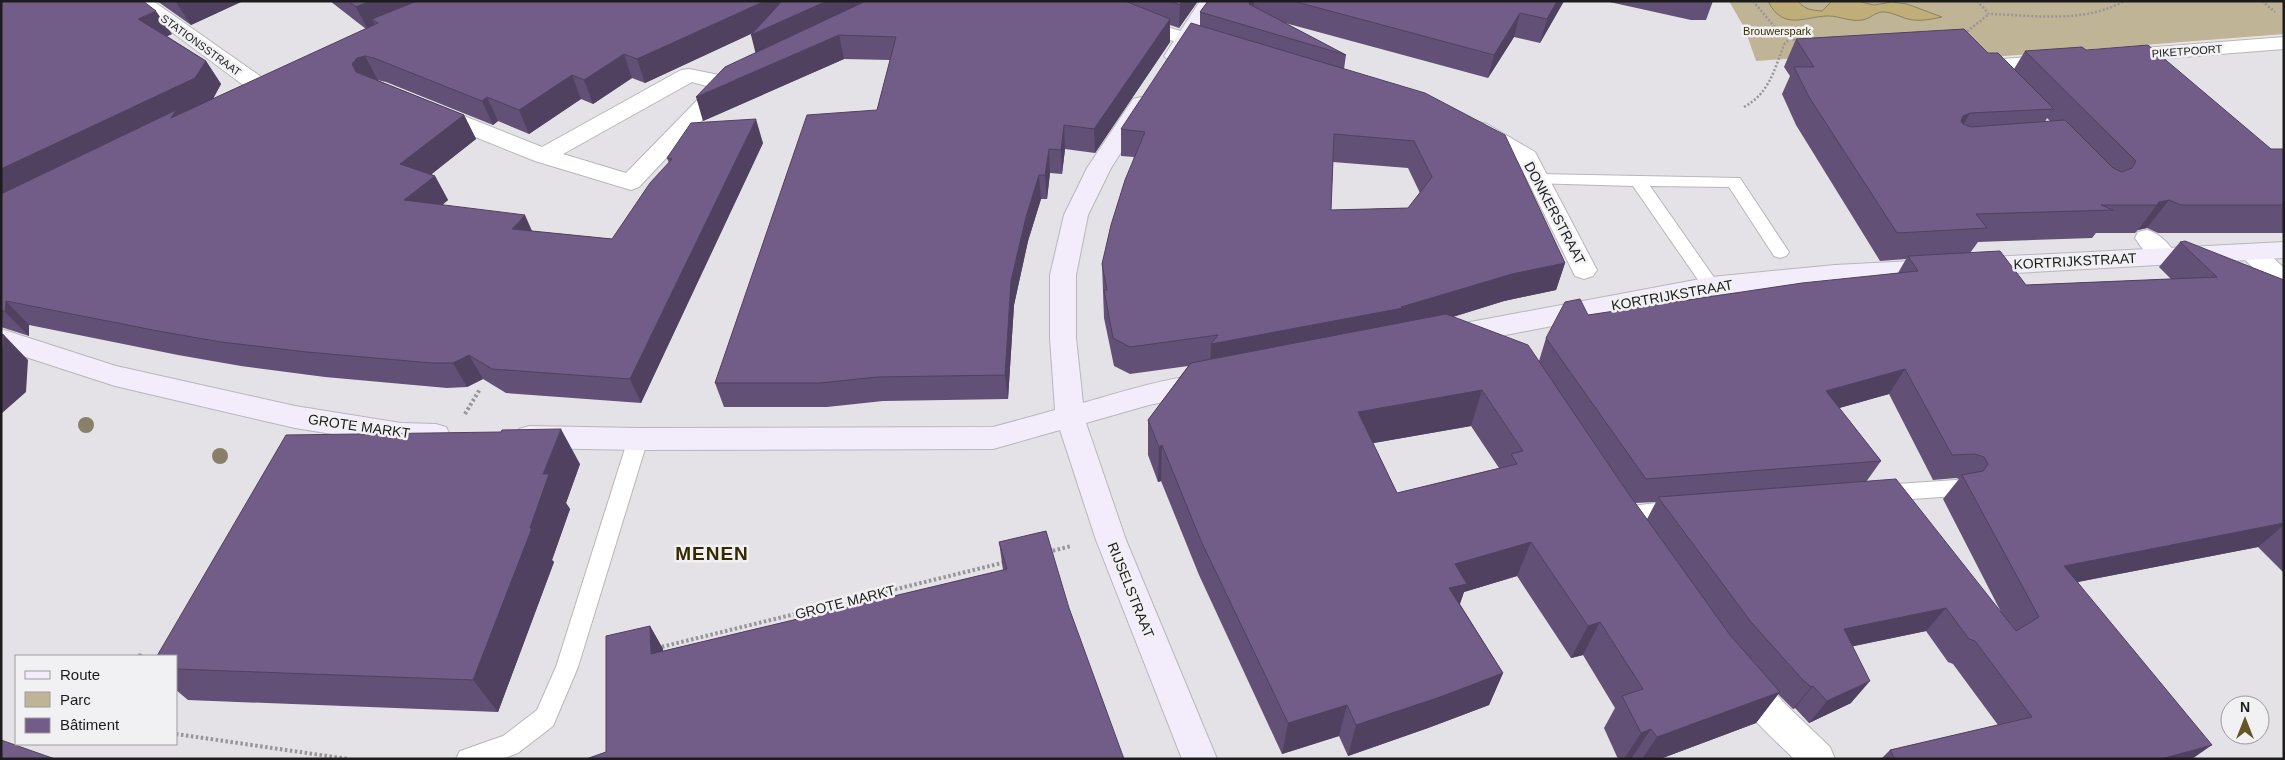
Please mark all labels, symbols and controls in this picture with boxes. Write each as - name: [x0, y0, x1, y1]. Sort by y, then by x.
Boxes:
- street label: STATIONSSTRAAT: [159, 12, 244, 78]
- park label: Brouwerspark: [1743, 25, 1811, 37]
- street label: PIKETPOORT: [2151, 43, 2223, 59]
- street label: DONKERSTRAAT: [1521, 159, 1589, 268]
- street label: KORTRIJKSTRAAT: [2013, 250, 2137, 272]
- street label: KORTRIJKSTRAAT: [1610, 276, 1734, 314]
- street label: GROTE MARKT: [307, 411, 411, 441]
- street label: RIJSELSTRAAT: [1105, 540, 1158, 641]
- district label: MENEN: [675, 543, 749, 564]
- street label: GROTE MARKT: [793, 582, 897, 622]
- legend: [15, 655, 178, 745]
- text: Route: [60, 666, 100, 683]
- text: Parc: [60, 691, 91, 708]
- north arrow: [2220, 695, 2270, 745]
- text: N: [2240, 699, 2250, 715]
- text: Bâtiment: [60, 716, 120, 733]

